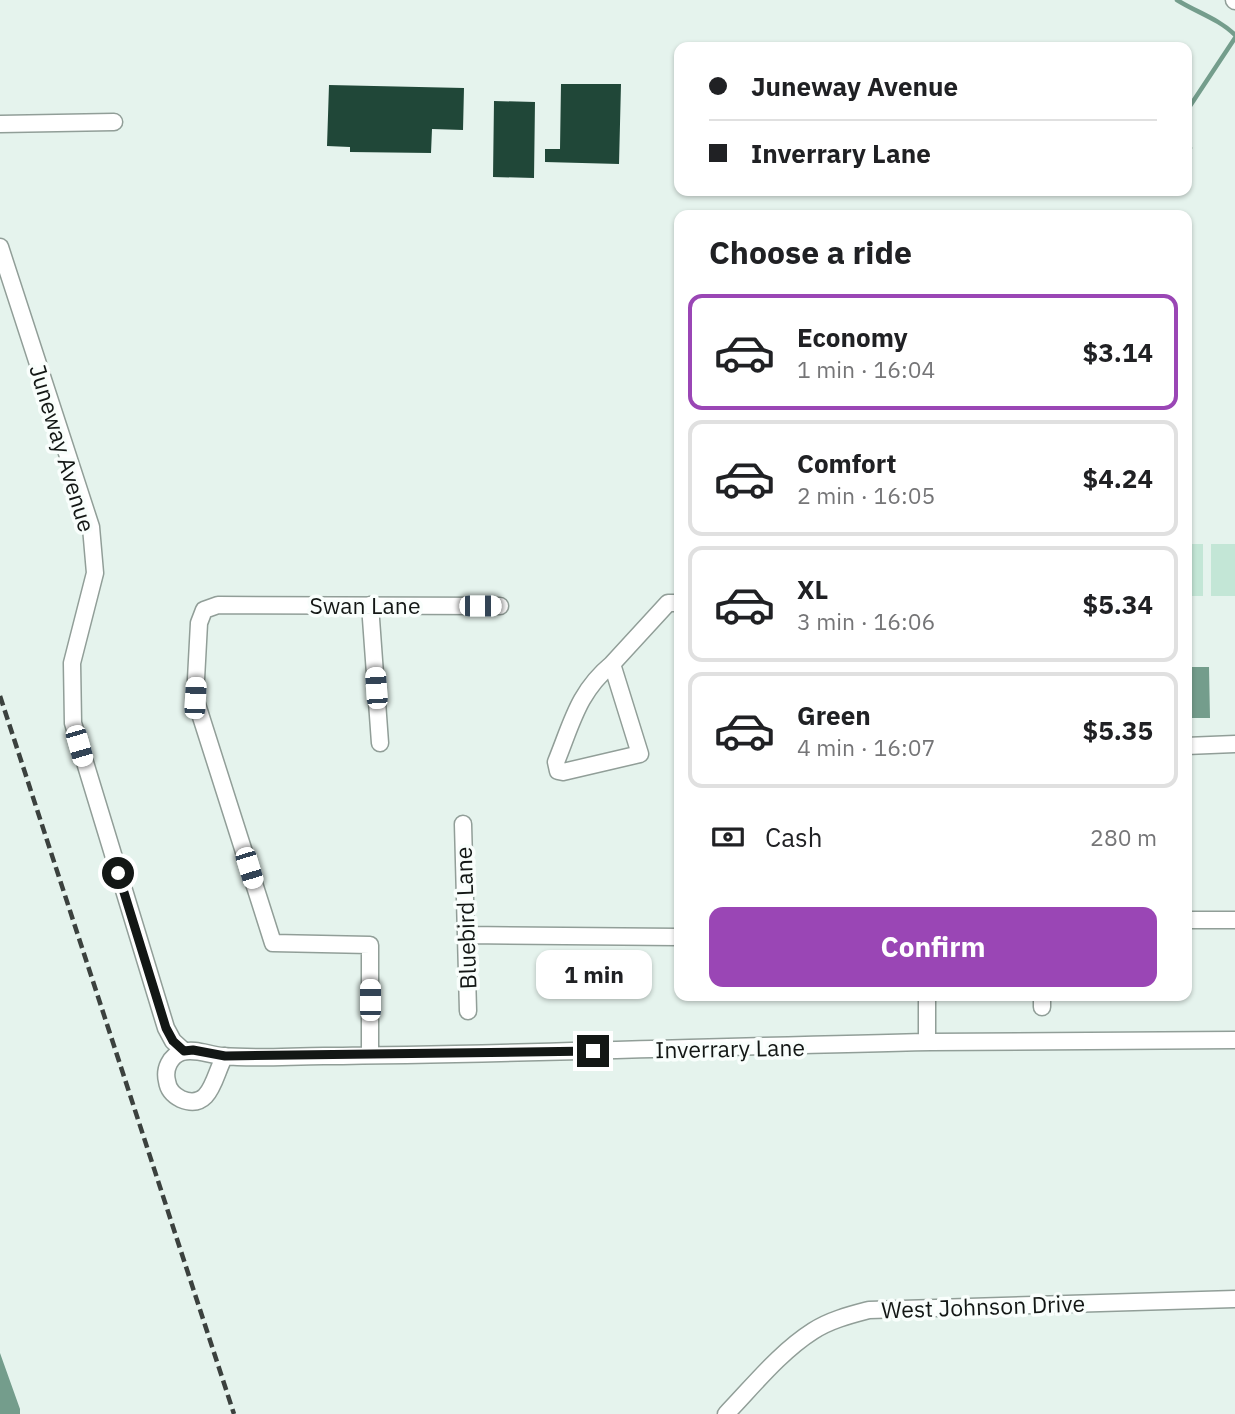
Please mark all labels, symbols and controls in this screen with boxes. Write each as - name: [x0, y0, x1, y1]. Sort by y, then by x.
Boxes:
- text: Juneway Avenue: [751, 69, 958, 103]
- text: Inverrary Lane: [751, 136, 931, 170]
- text: Choose a ride: [709, 231, 912, 273]
- text: Economy: [797, 320, 908, 354]
- icon: car: [713, 321, 776, 384]
- text: $3.14: [1083, 335, 1153, 369]
- text: 1 min · 16:04: [797, 354, 935, 384]
- street label: Juneway Avenue: [23, 361, 103, 535]
- text: Comfort: [797, 446, 896, 480]
- icon: car: [713, 447, 776, 510]
- text: $4.24: [1083, 461, 1153, 495]
- text: 2 min · 16:05: [797, 480, 935, 510]
- text: XL: [797, 572, 828, 606]
- icon: car: [713, 573, 776, 636]
- text: $5.34: [1083, 587, 1153, 621]
- street label: Swan Lane: [309, 590, 421, 620]
- car: [460, 596, 502, 617]
- text: 3 min · 16:06: [797, 606, 935, 636]
- car: [365, 666, 388, 710]
- car: [184, 676, 207, 720]
- text: Green: [797, 698, 871, 732]
- icon: car: [713, 699, 776, 762]
- text: $5.35: [1083, 713, 1153, 747]
- car: [64, 723, 95, 769]
- text: 4 min · 16:07: [797, 732, 935, 762]
- icon: cash: [709, 818, 747, 856]
- text: Cash: [765, 820, 822, 854]
- text: 280 m: [1090, 822, 1157, 852]
- car: [233, 845, 266, 891]
- street label: Bluebird Lane: [448, 846, 482, 990]
- route start: [102, 857, 134, 889]
- button: Confirm: [709, 907, 1157, 987]
- callout: 1 min: [535, 950, 651, 998]
- text: 1 min: [564, 959, 624, 989]
- car: [360, 979, 381, 1021]
- street label: Inverrary Lane: [655, 1032, 805, 1064]
- route end: [577, 1035, 609, 1067]
- street label: West Johnson Drive: [881, 1287, 1085, 1325]

